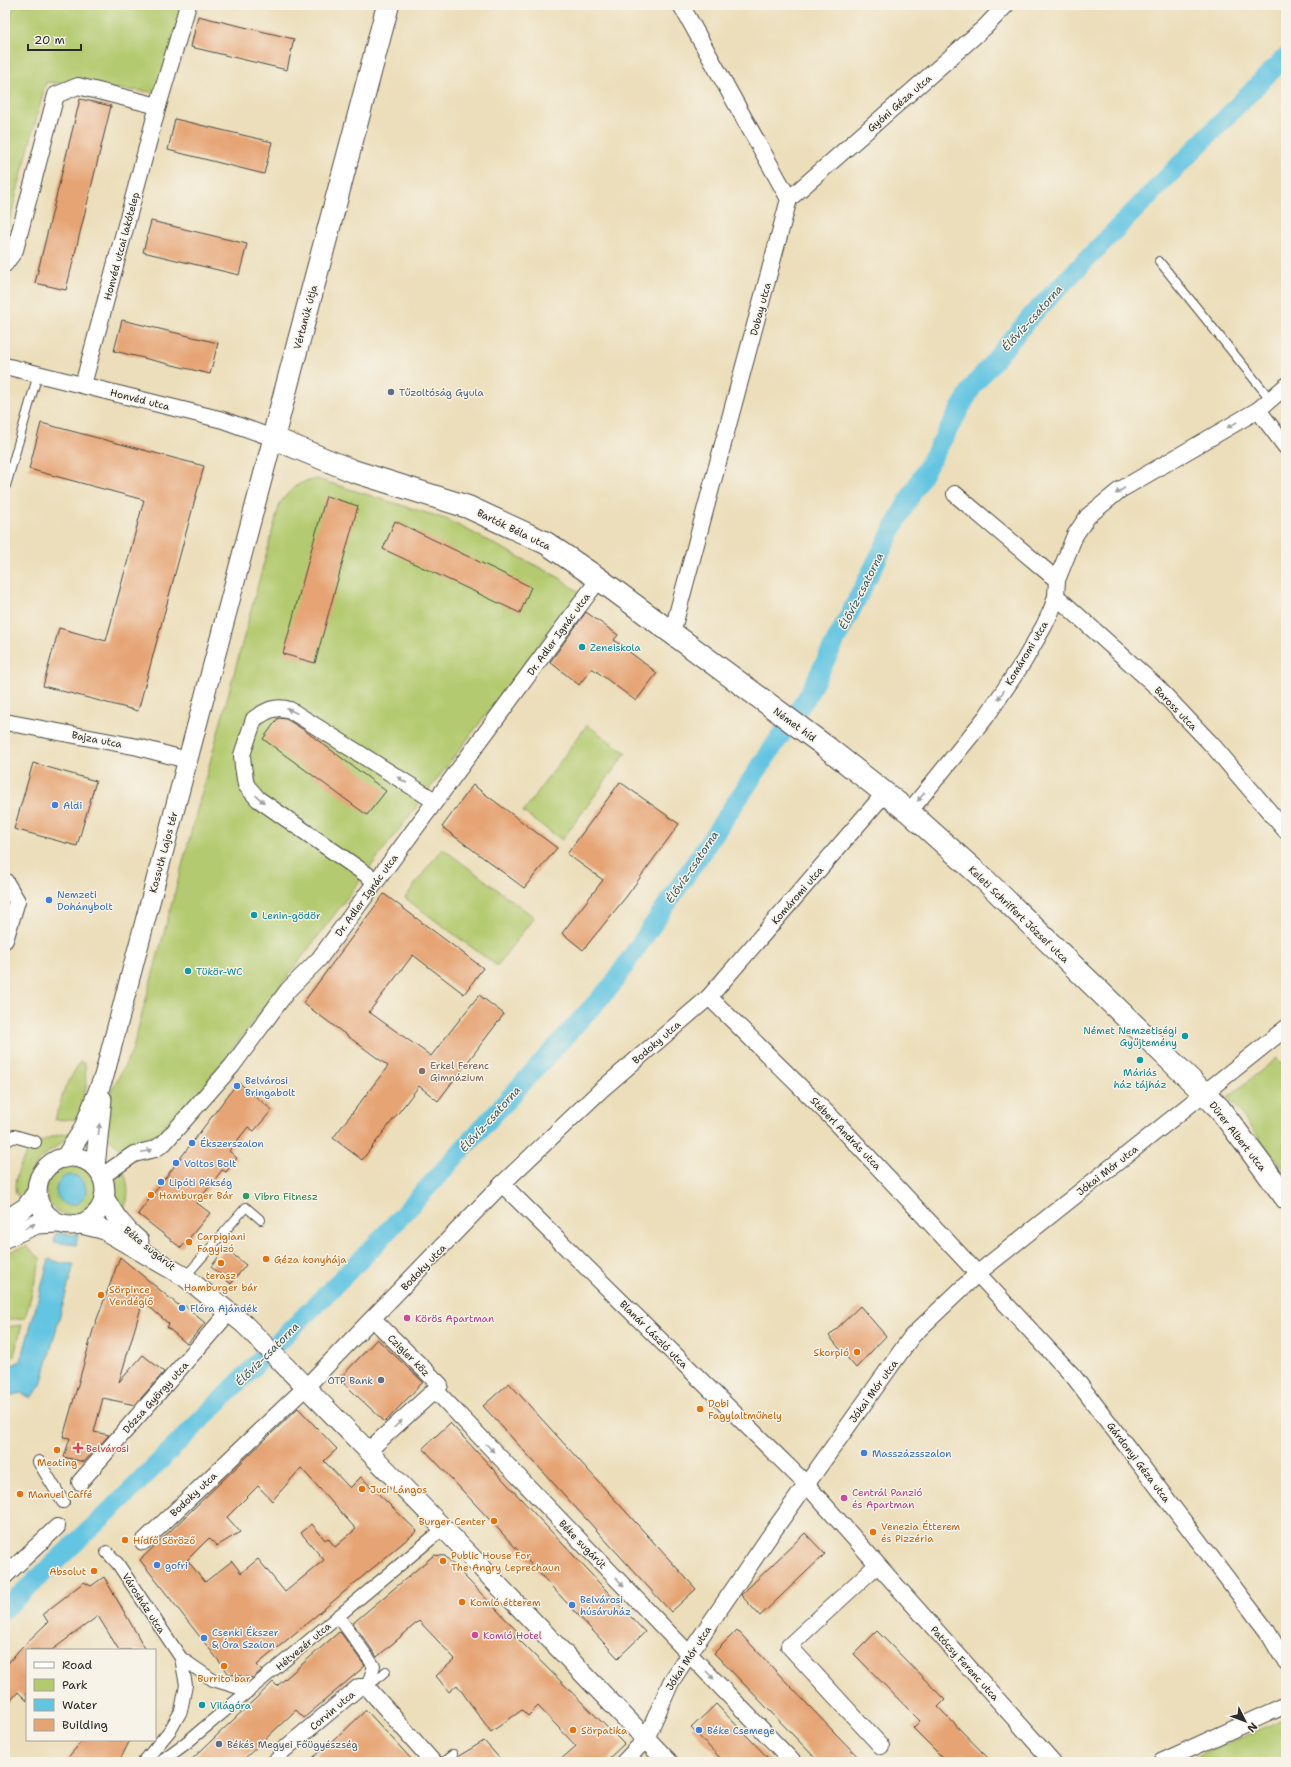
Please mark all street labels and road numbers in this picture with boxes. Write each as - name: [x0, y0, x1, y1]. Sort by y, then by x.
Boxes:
- street label: Gyóni Géza utca: [865, 71, 935, 135]
- street label: Honvéd utcai lakótelep: [101, 190, 142, 301]
- street label: Dobay utca: [747, 280, 774, 337]
- street label: Vértanúk útja: [291, 283, 321, 351]
- street label: Honvéd utca: [109, 386, 172, 413]
- street label: Bartók Béla utca: [475, 506, 553, 553]
- street label: Dr. Adler Ignác utca: [524, 590, 593, 678]
- street label: Komáromi utca: [1002, 618, 1051, 688]
- street label: Baross utca: [1152, 684, 1200, 734]
- street label: Német híd: [771, 704, 819, 745]
- street label: Bajza utca: [71, 728, 124, 751]
- street label: Kossuth Lajos tér: [146, 810, 181, 894]
- street label: Dr. Adler Ignác utca: [332, 851, 401, 939]
- street label: Komáromi utca: [769, 863, 827, 927]
- street label: Keleti Schriffert József utca: [966, 863, 1072, 966]
- street label: Bodoky utca: [630, 1017, 684, 1067]
- street label: Stéberl András utca: [807, 1094, 884, 1173]
- street label: Dürer Albert utca: [1206, 1099, 1269, 1174]
- street label: Jókai Mór utca: [1074, 1142, 1141, 1198]
- street label: Béke sugárút: [121, 1223, 178, 1273]
- street label: Bodoky utca: [398, 1241, 449, 1293]
- street label: Blanár László utca: [617, 1298, 691, 1372]
- street label: Czigler köz: [385, 1332, 432, 1379]
- street label: Jókai Mór utca: [846, 1357, 901, 1425]
- street label: Dózsa György utca: [120, 1358, 192, 1436]
- street label: Gárdonyi Géza utca: [1104, 1419, 1174, 1506]
- street label: Bodoky utca: [167, 1469, 220, 1519]
- street label: Béke sugárút: [556, 1517, 609, 1572]
- street label: Városház utca: [119, 1571, 168, 1637]
- street label: Hétvezér utca: [273, 1619, 334, 1673]
- street label: Jókai Mór utca: [663, 1623, 715, 1693]
- street label: Patócsy Ferenc utca: [928, 1623, 1002, 1704]
- street label: Corvin utca: [307, 1687, 358, 1733]

